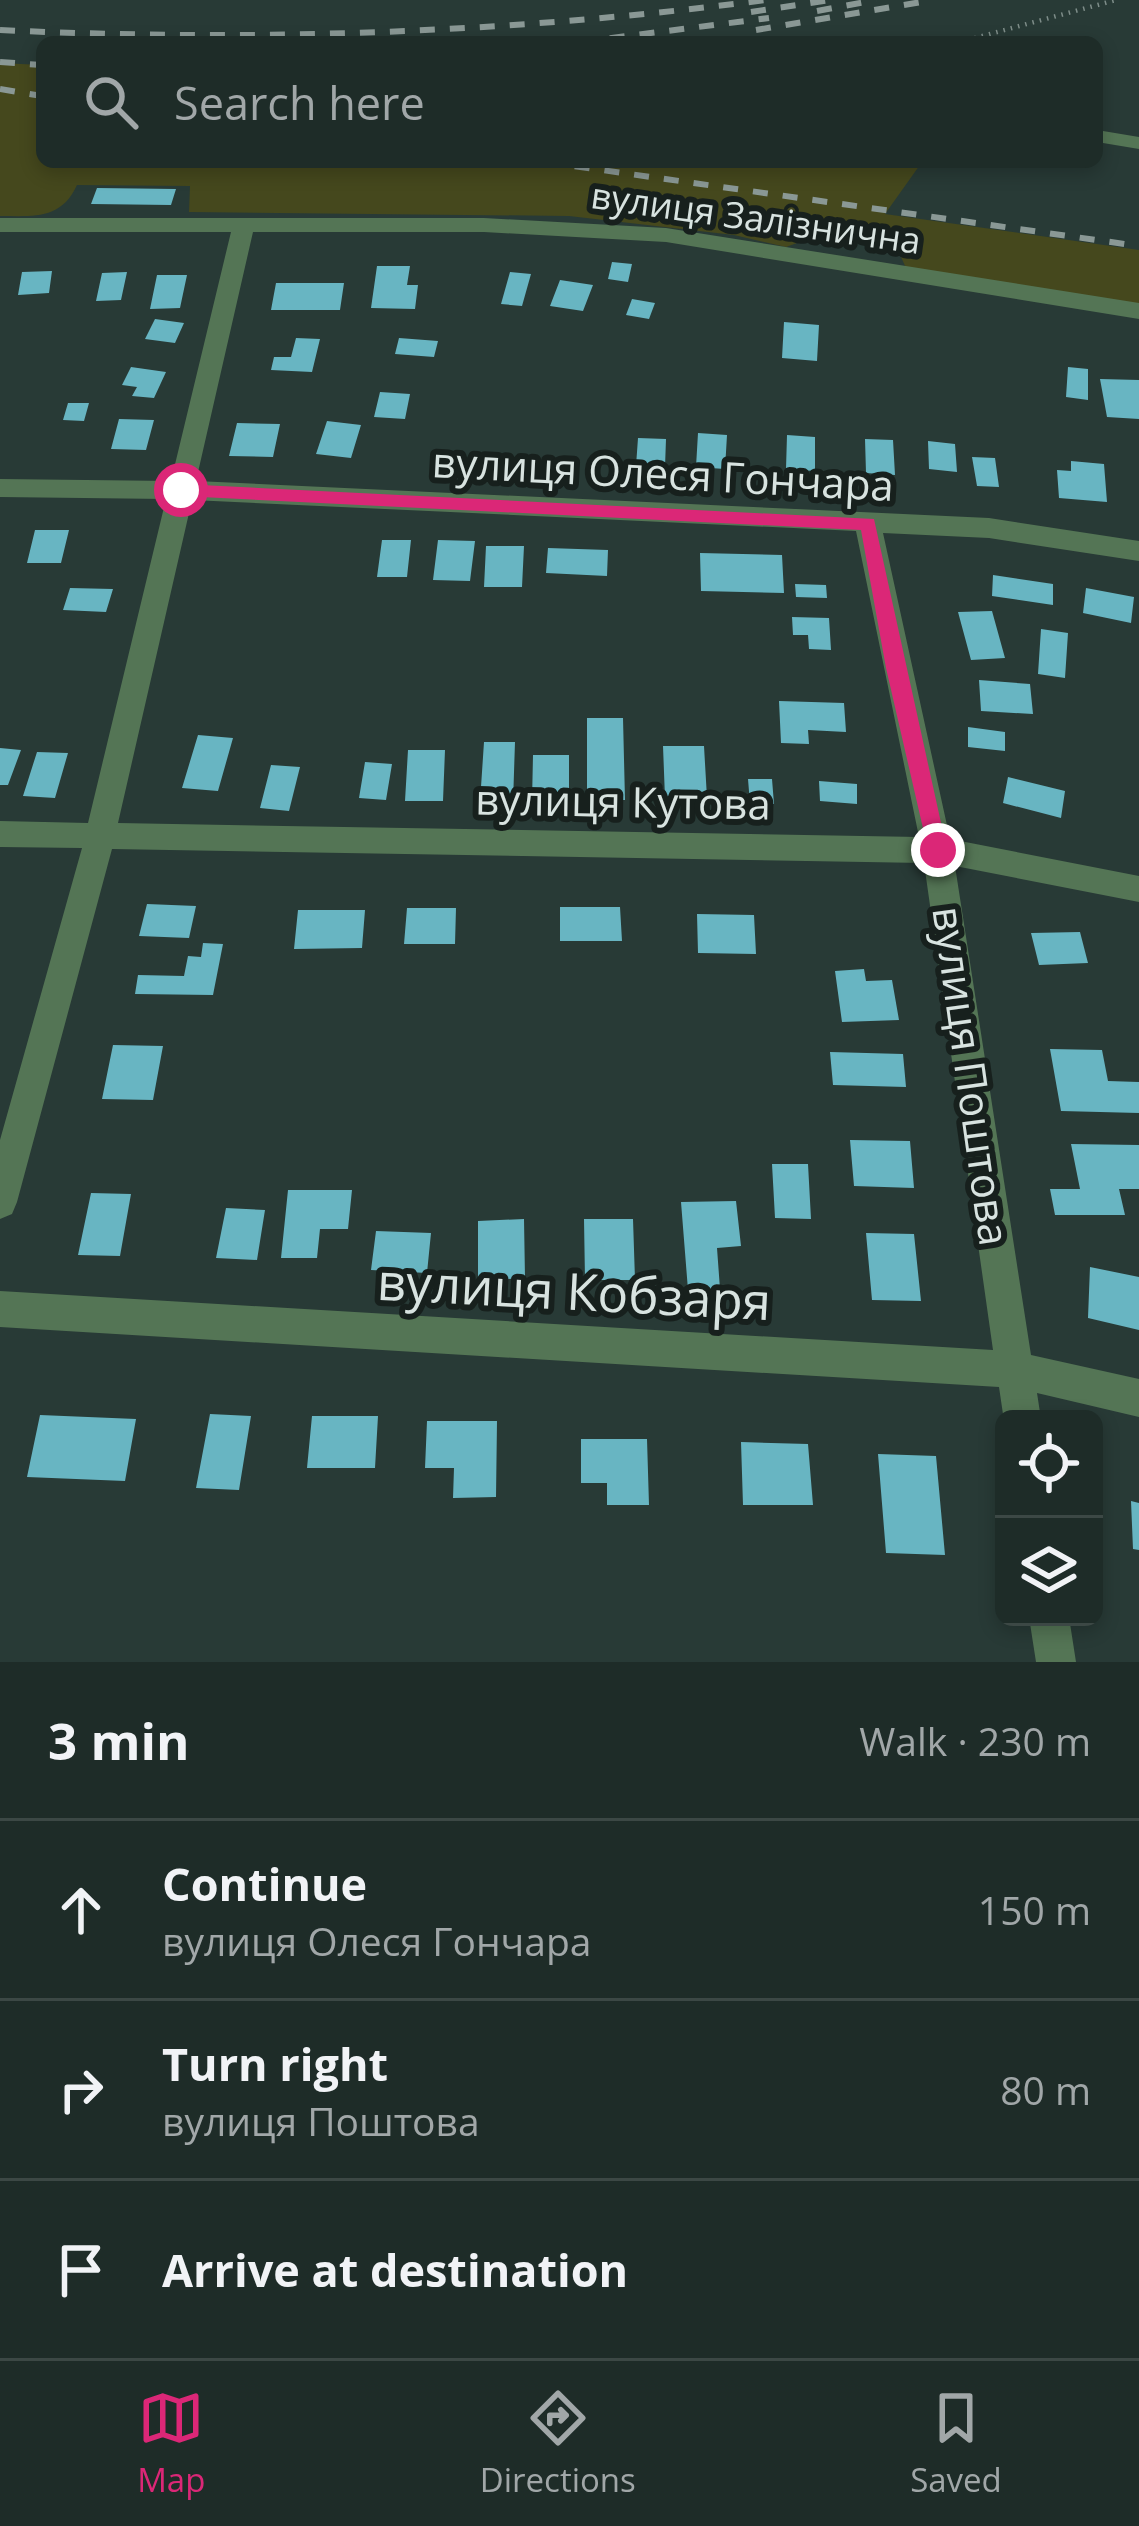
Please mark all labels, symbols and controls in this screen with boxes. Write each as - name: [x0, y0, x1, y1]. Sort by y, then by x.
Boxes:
- search box: [36, 36, 1103, 168]
- icon: search: [78, 69, 144, 135]
- text: Search here: [174, 72, 425, 133]
- street label: вулиця Залізнична: [588, 170, 924, 265]
- street label: вулиця Олеся Гончара: [431, 432, 895, 513]
- route start: [154, 463, 208, 517]
- street label: вулиця Кутова: [475, 769, 771, 832]
- route end: [911, 823, 965, 877]
- street label: вулиця Поштова: [920, 902, 1025, 1249]
- street label: вулиця Кобзаря: [375, 1245, 773, 1335]
- map controls: [995, 1410, 1103, 1626]
- button: locate: [995, 1410, 1103, 1518]
- button: layers: [995, 1518, 1103, 1626]
- text: 3 min: [48, 1705, 190, 1775]
- text: Walk · 230 m: [859, 1714, 1091, 1767]
- text: Continue: [162, 1853, 367, 1914]
- icon: ahead: [48, 1877, 114, 1943]
- text: 150 m: [978, 1883, 1091, 1936]
- text: вулиця Олеся Гончара: [162, 1914, 591, 1967]
- text: Turn right: [162, 2033, 388, 2094]
- icon: right: [48, 2057, 114, 2123]
- text: 80 m: [1000, 2063, 1091, 2116]
- text: вулиця Поштова: [162, 2094, 480, 2147]
- icon: arrive: [48, 2237, 114, 2303]
- text: Arrive at destination: [162, 2239, 628, 2300]
- tab: Map: [137, 2385, 205, 2502]
- tab: Directions: [480, 2385, 636, 2502]
- tab: Saved: [910, 2385, 1002, 2502]

